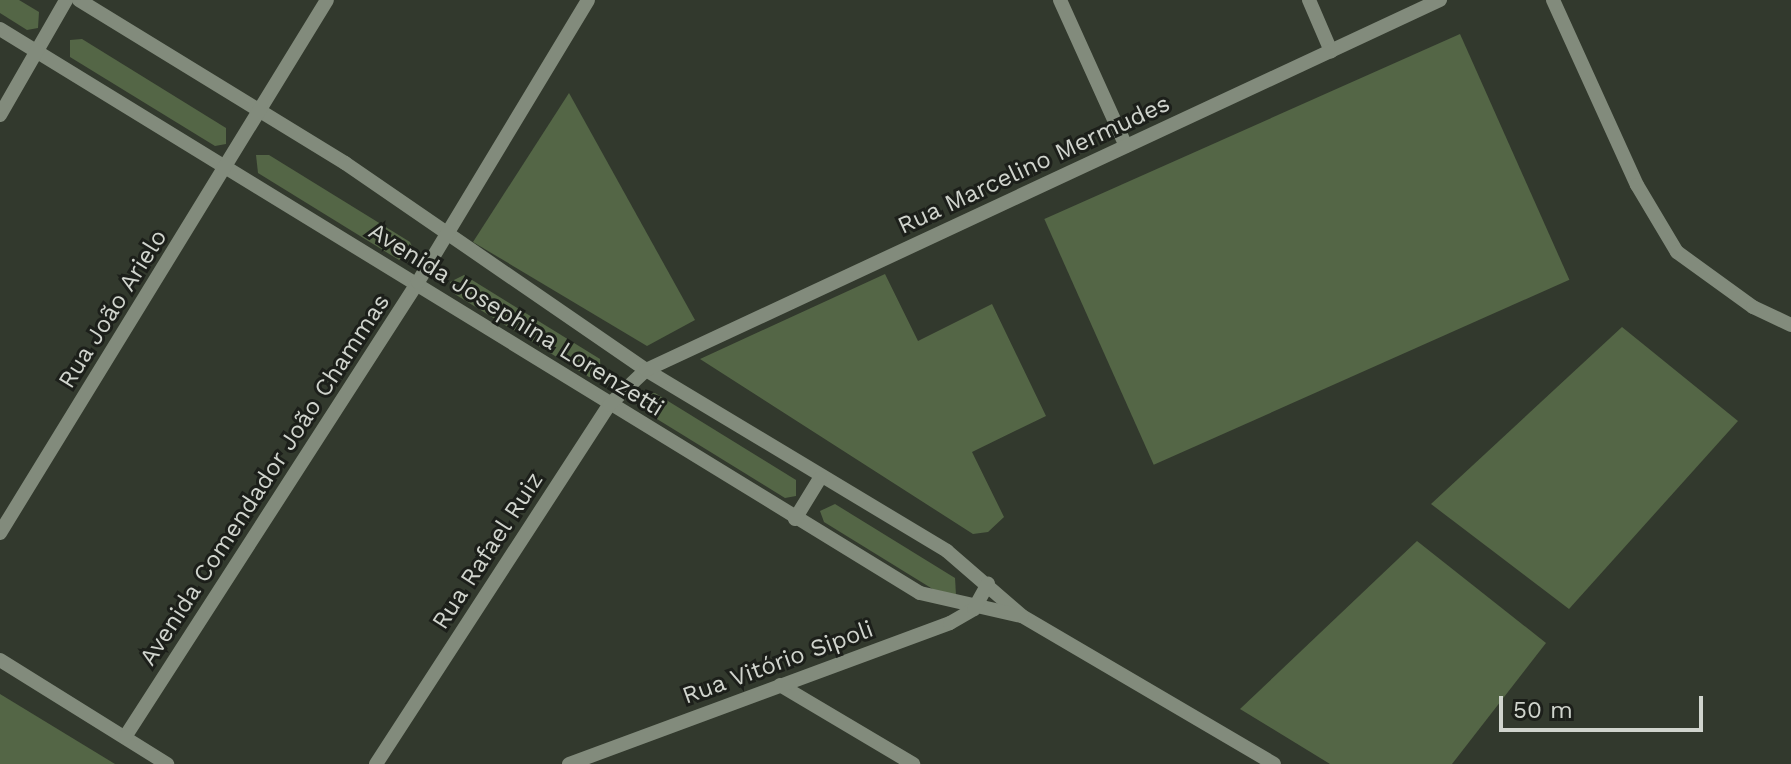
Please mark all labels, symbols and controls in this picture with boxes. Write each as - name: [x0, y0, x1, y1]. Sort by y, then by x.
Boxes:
- street label: Rua Marcelino Mermudes: [893, 89, 1175, 241]
- street label: Avenida Josephina Lorenzetti: [362, 217, 670, 423]
- street label: Rua João Arielo: [52, 223, 174, 395]
- street label: Avenida Comendador João Chammas: [133, 288, 397, 672]
- street label: Rua Rafael Ruiz: [426, 466, 550, 636]
- street label: Rua Vitório Sipoli: [678, 615, 878, 711]
- scale bar: [1503, 680, 1707, 730]
- text: 50 m: [1513, 696, 1573, 724]

